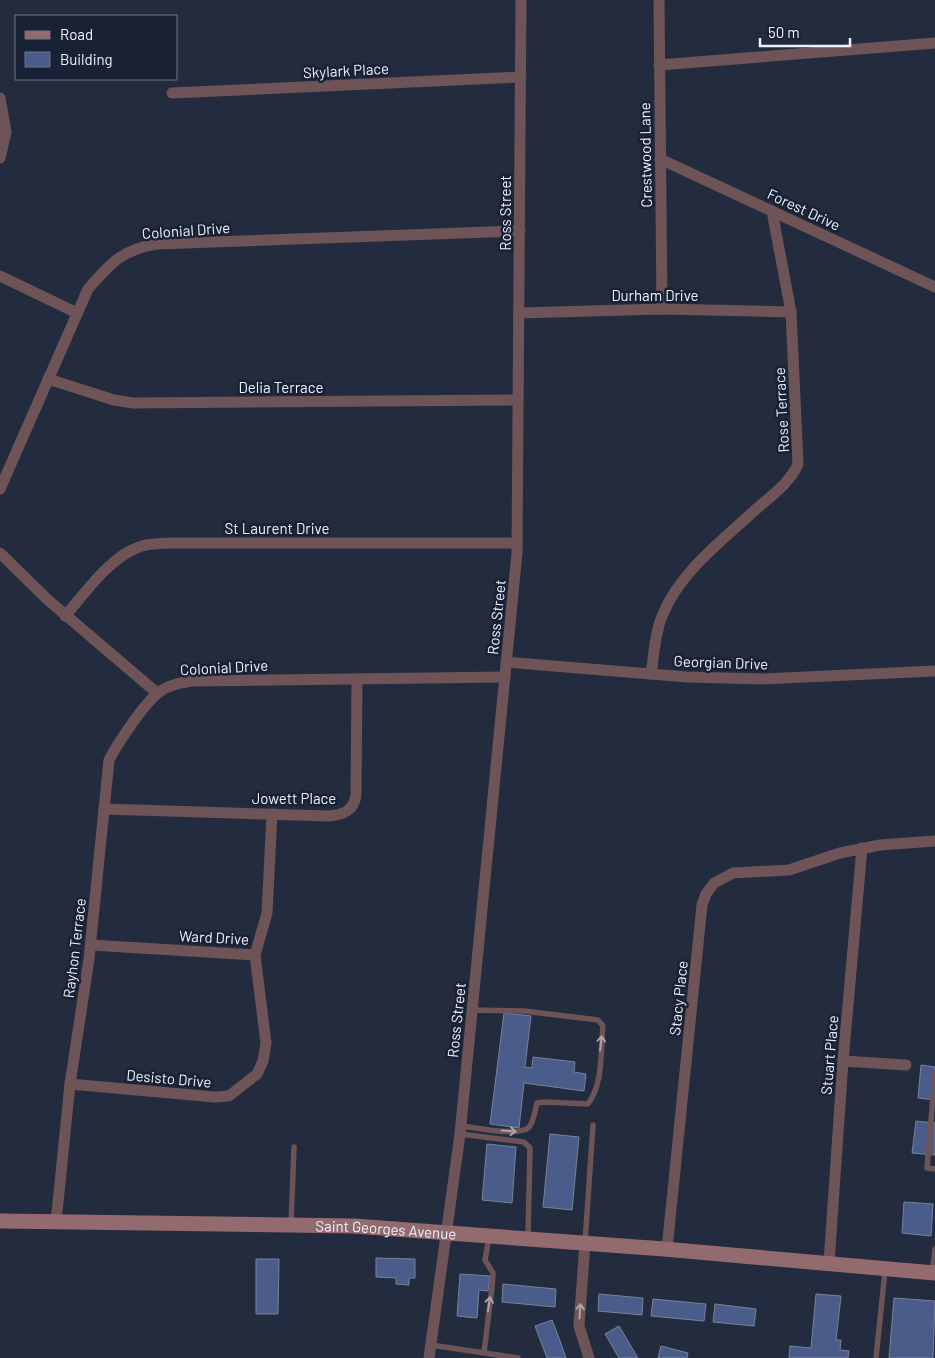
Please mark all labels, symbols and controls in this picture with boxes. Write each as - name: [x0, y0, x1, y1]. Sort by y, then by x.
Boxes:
- legend: [15, 15, 178, 80]
- scale bar: [760, 15, 850, 47]
- text: 50 m: [768, 23, 800, 41]
- text: Road: [60, 25, 93, 43]
- text: Building: [60, 50, 113, 68]
- street label: Skylark Place: [303, 59, 389, 81]
- street label: Crestwood Lane: [635, 102, 655, 208]
- street label: Ross Street: [496, 175, 514, 251]
- street label: Forest Drive: [765, 184, 843, 234]
- street label: Colonial Drive: [141, 218, 231, 242]
- street label: Durham Drive: [611, 286, 699, 304]
- street label: Rose Terrace: [770, 367, 792, 453]
- street label: Delia Terrace: [239, 378, 324, 396]
- street label: St Laurent Drive: [225, 519, 329, 537]
- street label: Ross Street: [483, 579, 509, 655]
- street label: Georgian Drive: [673, 651, 769, 673]
- street label: Colonial Drive: [179, 656, 269, 678]
- street label: Jowett Place: [252, 789, 336, 807]
- street label: Rayhon Terrace: [59, 897, 89, 999]
- street label: Ward Drive: [179, 926, 249, 948]
- street label: Stacy Place: [665, 960, 691, 1036]
- street label: Ross Street: [443, 982, 469, 1058]
- street label: Stuart Place: [817, 1014, 841, 1096]
- one-way arrow: [596, 1036, 606, 1052]
- street label: Desisto Drive: [126, 1065, 212, 1091]
- one-way arrow: [501, 1126, 517, 1136]
- street label: Saint Georges Avenue: [315, 1216, 457, 1243]
- one-way arrow: [485, 1297, 495, 1313]
- one-way arrow: [575, 1303, 585, 1319]

